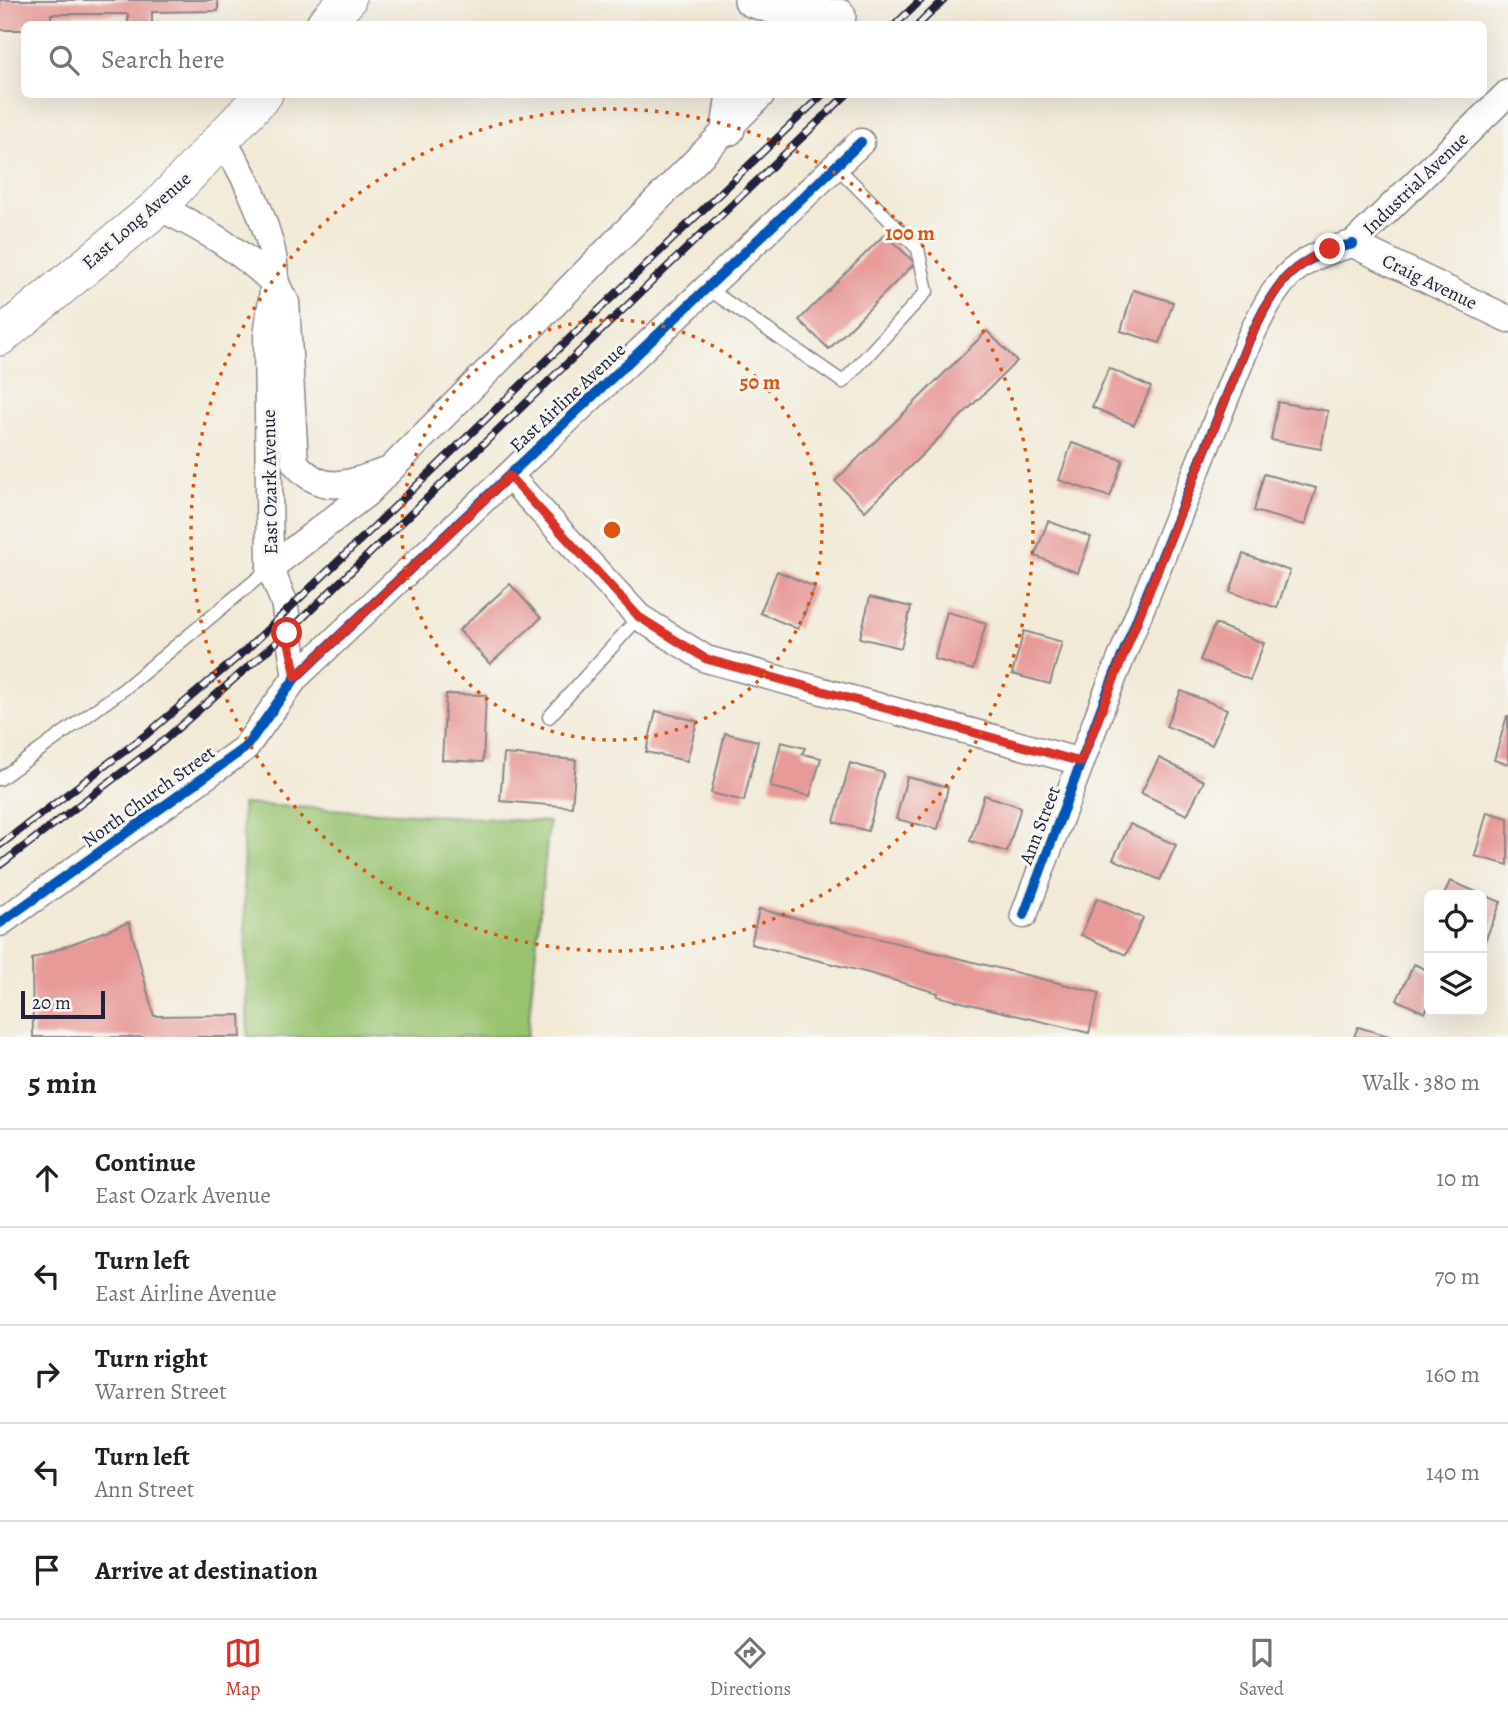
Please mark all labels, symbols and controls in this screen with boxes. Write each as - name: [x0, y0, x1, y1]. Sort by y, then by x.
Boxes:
- search box: [21, 21, 1487, 98]
- icon: search: [45, 41, 83, 79]
- text: Search here: [101, 42, 225, 77]
- street label: Industrial Avenue: [1357, 126, 1474, 241]
- street label: East Long Avenue: [77, 166, 197, 275]
- text: 100 m: [885, 219, 935, 247]
- route end: [1314, 233, 1345, 264]
- street label: Craig Avenue: [1378, 248, 1481, 316]
- street label: East Airline Avenue: [504, 337, 631, 458]
- text: 50 m: [740, 368, 781, 396]
- street label: East Ozark Avenue: [256, 409, 284, 555]
- centre of rings: [600, 518, 624, 542]
- route start: [271, 617, 302, 648]
- street label: North Church Street: [77, 740, 220, 854]
- street label: Ann Street: [1013, 782, 1067, 869]
- map controls: [1424, 890, 1487, 1016]
- button: locate: [1424, 890, 1487, 953]
- button: layers: [1424, 953, 1487, 1016]
- scale bar: [21, 988, 105, 1020]
- text: 20 m: [32, 990, 71, 1016]
- text: 5 min: [28, 1063, 97, 1103]
- text: Walk · 380 m: [1362, 1067, 1480, 1098]
- text: Continue: [95, 1145, 196, 1180]
- icon: ahead: [28, 1159, 66, 1197]
- text: 10 m: [1436, 1163, 1480, 1194]
- text: East Ozark Avenue: [95, 1180, 271, 1211]
- text: Turn left: [95, 1243, 190, 1278]
- icon: left: [28, 1257, 66, 1295]
- text: 70 m: [1434, 1261, 1480, 1292]
- text: East Airline Avenue: [95, 1278, 277, 1309]
- text: Turn right: [95, 1341, 208, 1376]
- icon: right: [28, 1355, 66, 1393]
- text: 160 m: [1426, 1359, 1480, 1390]
- text: Warren Street: [95, 1376, 227, 1407]
- text: Turn left: [95, 1439, 190, 1474]
- icon: left: [28, 1453, 66, 1491]
- text: 140 m: [1426, 1457, 1480, 1488]
- text: Ann Street: [95, 1474, 194, 1505]
- icon: arrive: [28, 1551, 66, 1589]
- text: Arrive at destination: [95, 1553, 318, 1588]
- tab: Map: [224, 1634, 262, 1702]
- tab: Directions: [710, 1634, 791, 1702]
- tab: Saved: [1239, 1634, 1284, 1702]

